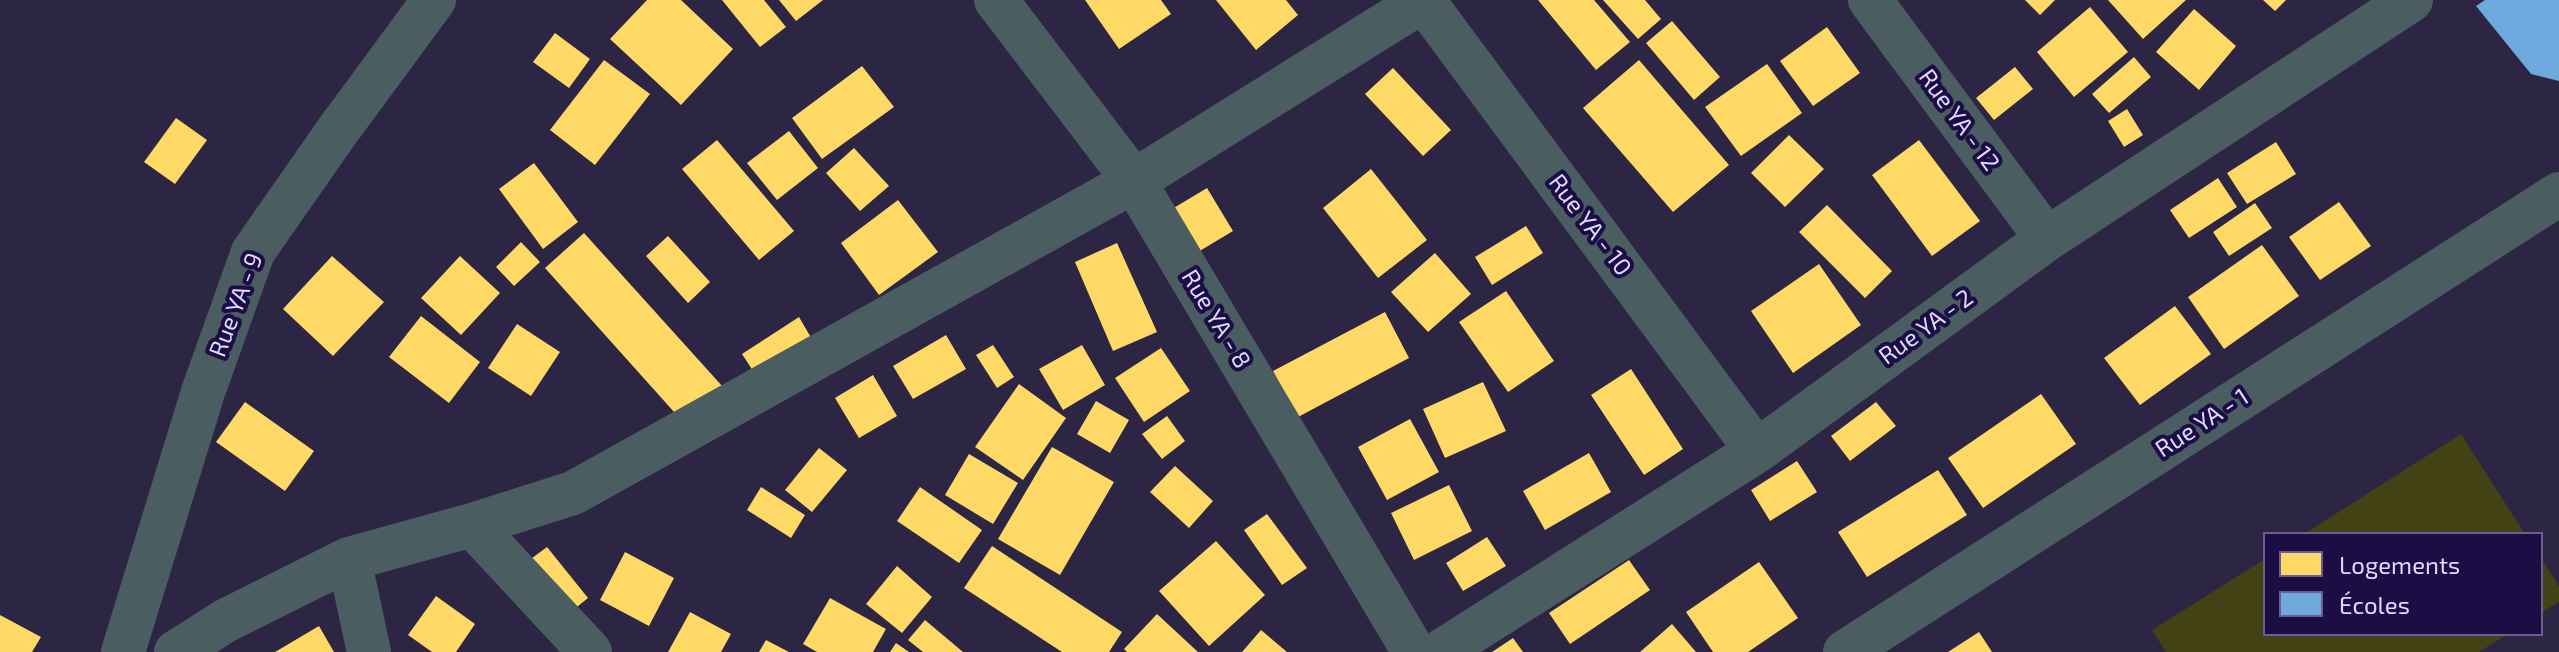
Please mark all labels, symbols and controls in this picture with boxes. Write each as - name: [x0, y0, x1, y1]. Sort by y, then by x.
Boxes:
- street label: Rue YA - 12: [1913, 64, 2005, 176]
- street label: Rue YA - 10: [1543, 169, 1637, 281]
- street label: Rue YA - 9: [203, 249, 269, 361]
- street label: Rue YA - 8: [1175, 264, 1257, 374]
- street label: Rue YA - 2: [1873, 283, 1979, 371]
- street label: Rue YA - 1: [2150, 382, 2254, 464]
- legend: [2263, 532, 2543, 636]
- text: Logements: [2339, 550, 2460, 579]
- text: Écoles: [2339, 590, 2410, 619]

